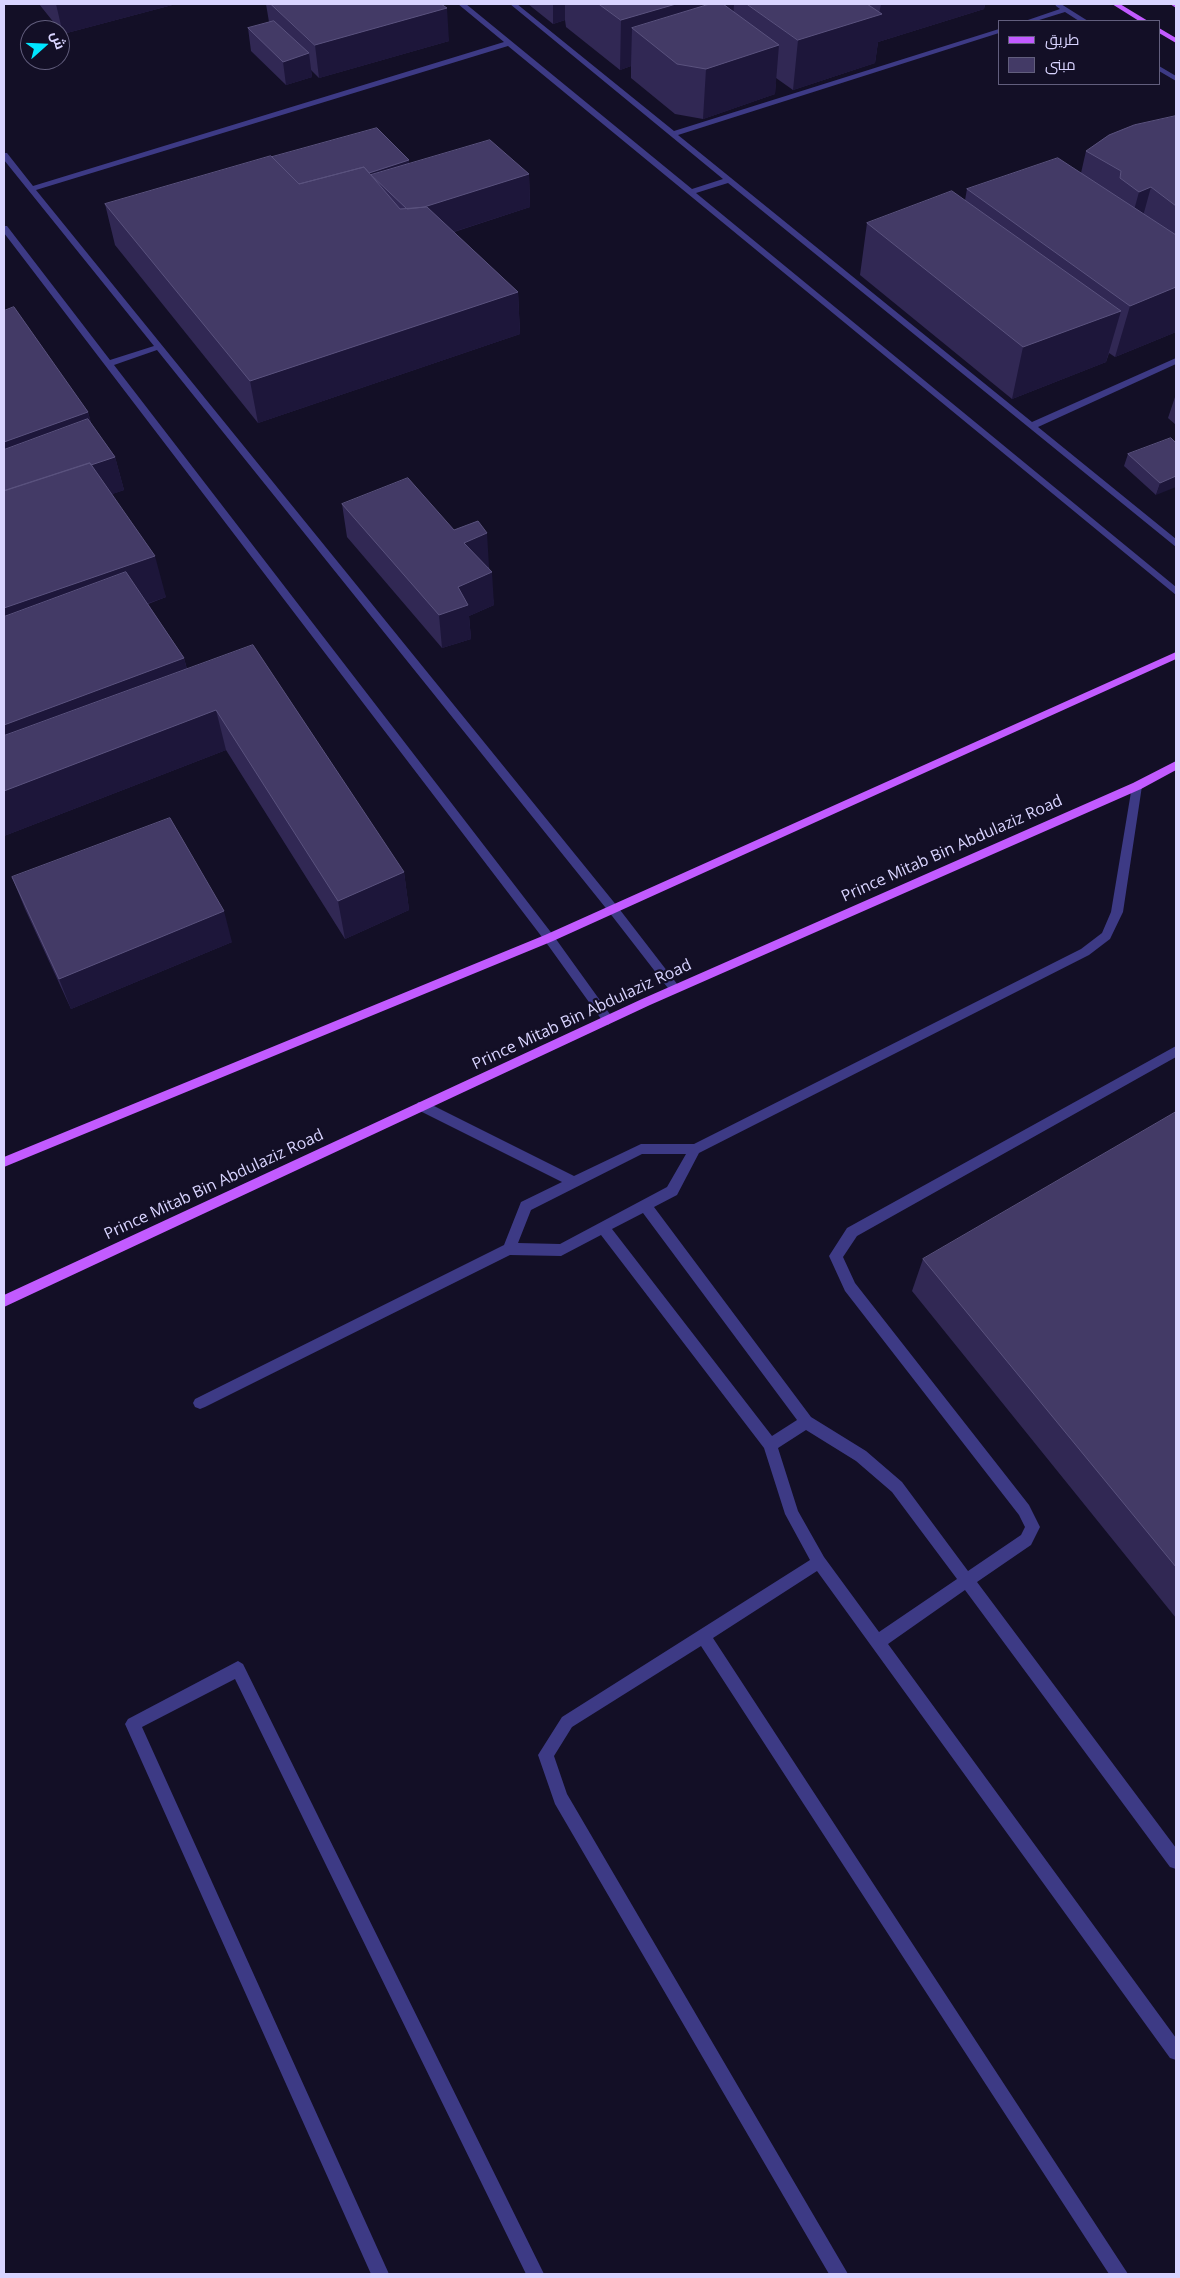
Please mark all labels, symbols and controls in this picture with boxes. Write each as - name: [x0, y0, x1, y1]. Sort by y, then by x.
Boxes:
- north arrow: [20, 20, 70, 70]
- legend: [998, 20, 1160, 85]
- text: ش: [47, 28, 71, 52]
- text: طريق: [1045, 29, 1079, 49]
- text: مبنى: [1045, 54, 1076, 74]
- street label: Prince Mitab Bin Abdulaziz Road: [838, 791, 1066, 907]
- street label: Prince Mitab Bin Abdulaziz Road: [469, 956, 695, 1074]
- street label: Prince Mitab Bin Abdulaziz Road: [101, 1126, 327, 1244]

